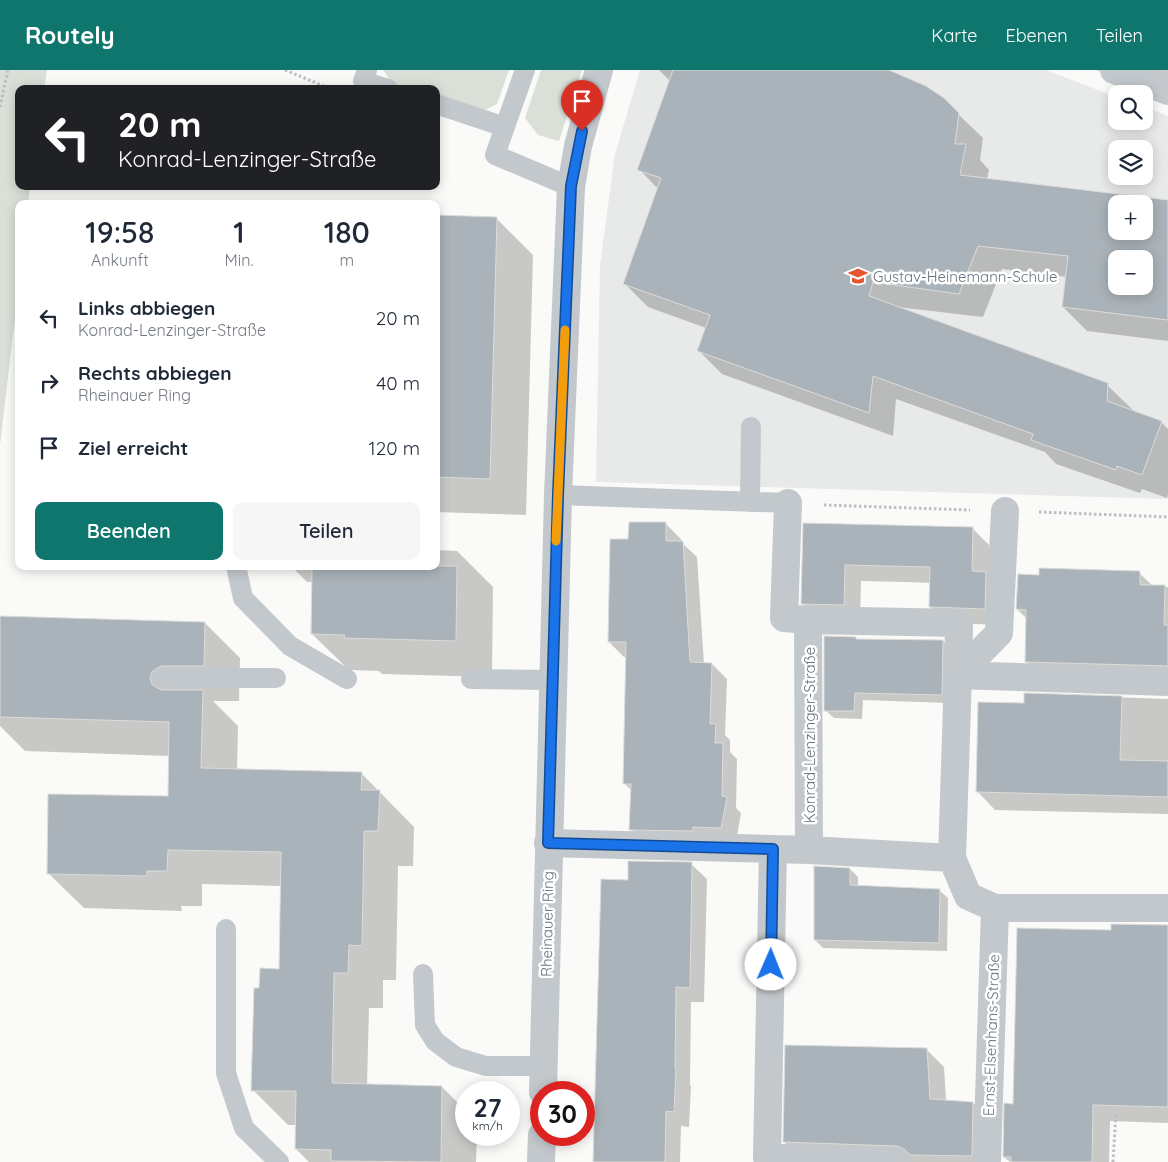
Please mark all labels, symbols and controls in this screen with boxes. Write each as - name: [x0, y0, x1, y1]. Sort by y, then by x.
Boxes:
- text: Routely: [25, 20, 115, 50]
- text: Karte: [931, 24, 977, 47]
- text: Ebenen: [1005, 24, 1068, 47]
- text: Teilen: [1096, 24, 1143, 47]
- pin: [561, 80, 603, 131]
- map controls: [1108, 85, 1153, 295]
- button: search: [1108, 85, 1153, 130]
- icon: arrive: [568, 87, 596, 115]
- text: 20 m: [118, 102, 201, 146]
- icon: left: [35, 105, 100, 170]
- button: layers: [1108, 140, 1153, 185]
- text: Konrad-Lenzinger-Straße: [118, 145, 377, 173]
- button: +: [1108, 195, 1153, 240]
- text: 19:58: [85, 213, 154, 251]
- text: 1: [233, 213, 245, 251]
- text: 180: [324, 213, 370, 251]
- text: Ankunft: [91, 250, 149, 270]
- text: Min.: [225, 250, 253, 270]
- text: m: [339, 250, 354, 270]
- button: −: [1108, 250, 1153, 295]
- school or university icon: Gustav-Heinemann-Schule: [847, 265, 869, 287]
- place label: Gustav-Heinemann-Schule: [873, 267, 1057, 286]
- text: Links abbiegen: [78, 296, 215, 320]
- icon: left: [35, 304, 63, 332]
- text: 20 m: [376, 306, 420, 330]
- text: Konrad-Lenzinger-Straße: [78, 320, 266, 340]
- text: Rechts abbiegen: [78, 361, 231, 385]
- icon: right: [35, 369, 63, 397]
- text: 40 m: [376, 371, 420, 395]
- text: Rheinauer Ring: [78, 385, 191, 405]
- icon: arrive: [35, 434, 63, 462]
- text: Ziel erreicht: [78, 436, 188, 460]
- text: 120 m: [369, 436, 420, 460]
- button: Beenden: [35, 502, 223, 560]
- button: Teilen: [233, 502, 420, 560]
- street label: Konrad-Lenzinger-Straße: [800, 647, 819, 823]
- street label: Rheinauer Ring: [537, 871, 557, 977]
- position arrow: [744, 938, 796, 990]
- street label: Ernst-Elsenhans-Straße: [979, 954, 1003, 1116]
- speed limit sign: 30: [530, 1081, 595, 1146]
- text: 27: [474, 1092, 501, 1123]
- text: km/h: [472, 1118, 503, 1133]

